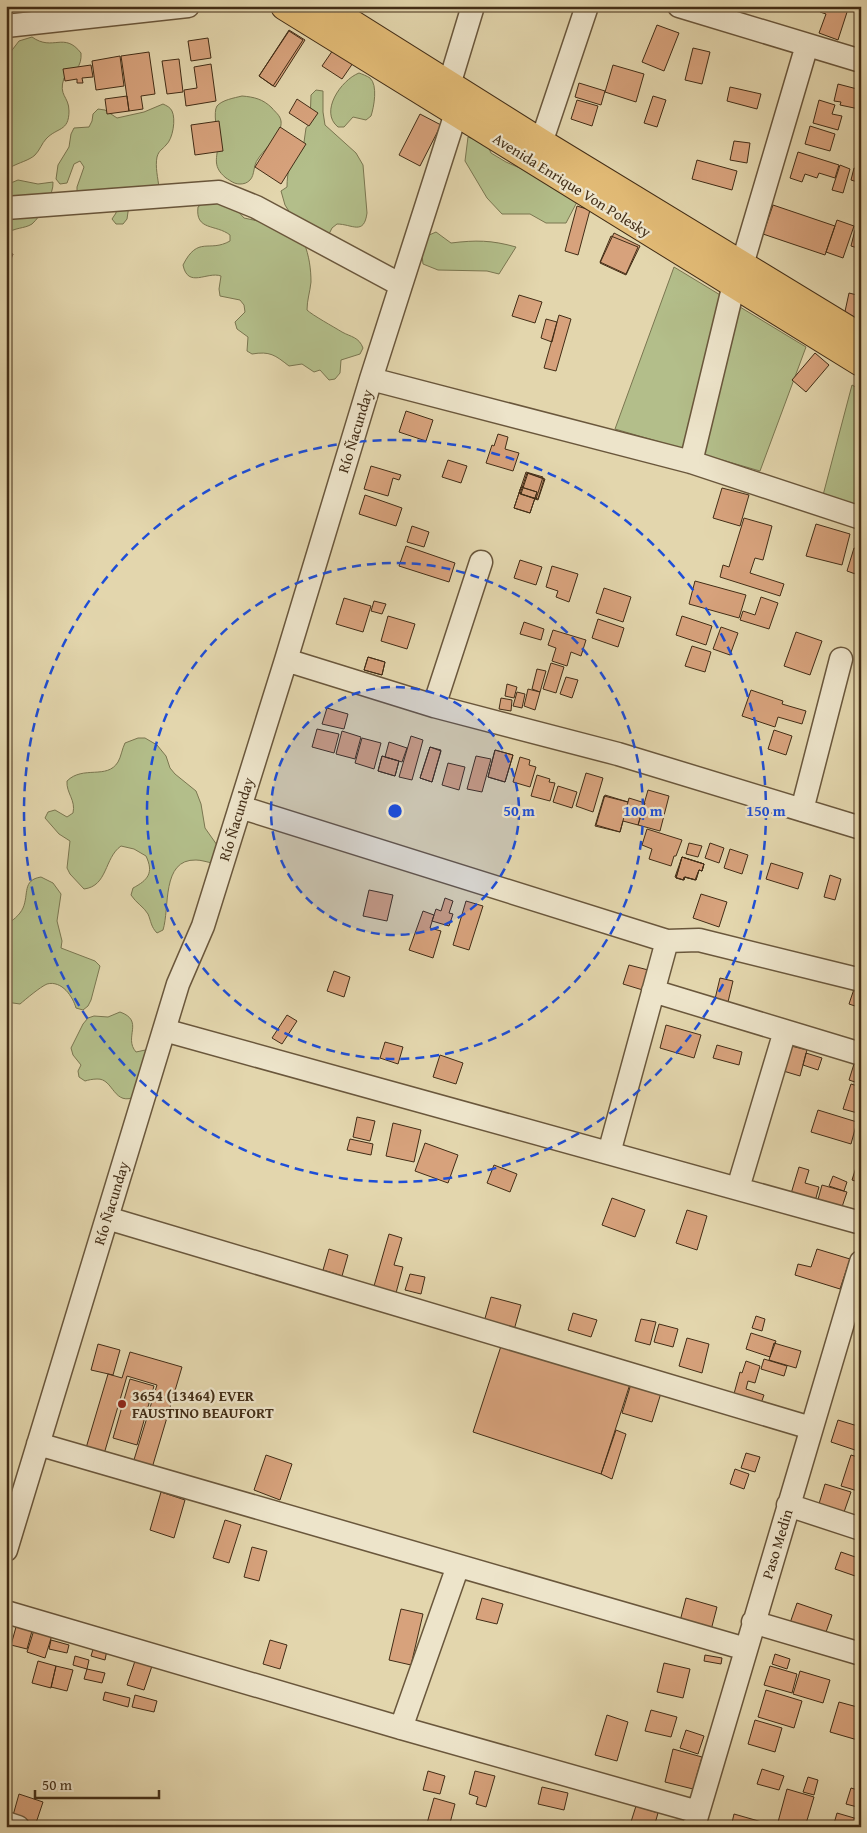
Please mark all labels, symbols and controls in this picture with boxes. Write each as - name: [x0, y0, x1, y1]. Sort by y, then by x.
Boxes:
- street label: Avenida Enrique Von Polesky: [489, 128, 655, 243]
- street label: Río Ñacunday: [332, 386, 378, 475]
- street label: Río Ñacunday: [213, 774, 259, 863]
- text: 50 m: [503, 800, 535, 821]
- text: 100 m: [623, 800, 663, 821]
- text: 150 m: [746, 800, 786, 821]
- centre of rings: [386, 802, 404, 820]
- street label: Río Ñacunday: [88, 1158, 134, 1247]
- place label: 3654 (13464) EVER FAUSTINO BEAUFORT: [132, 1385, 274, 1423]
- marker: 3654 (13464) EVER FAUSTINO BEAUFORT: [116, 1398, 128, 1410]
- street label: Paso Medin: [756, 1506, 798, 1582]
- scale bar: [35, 1768, 159, 1800]
- text: 50 m: [42, 1774, 73, 1795]

